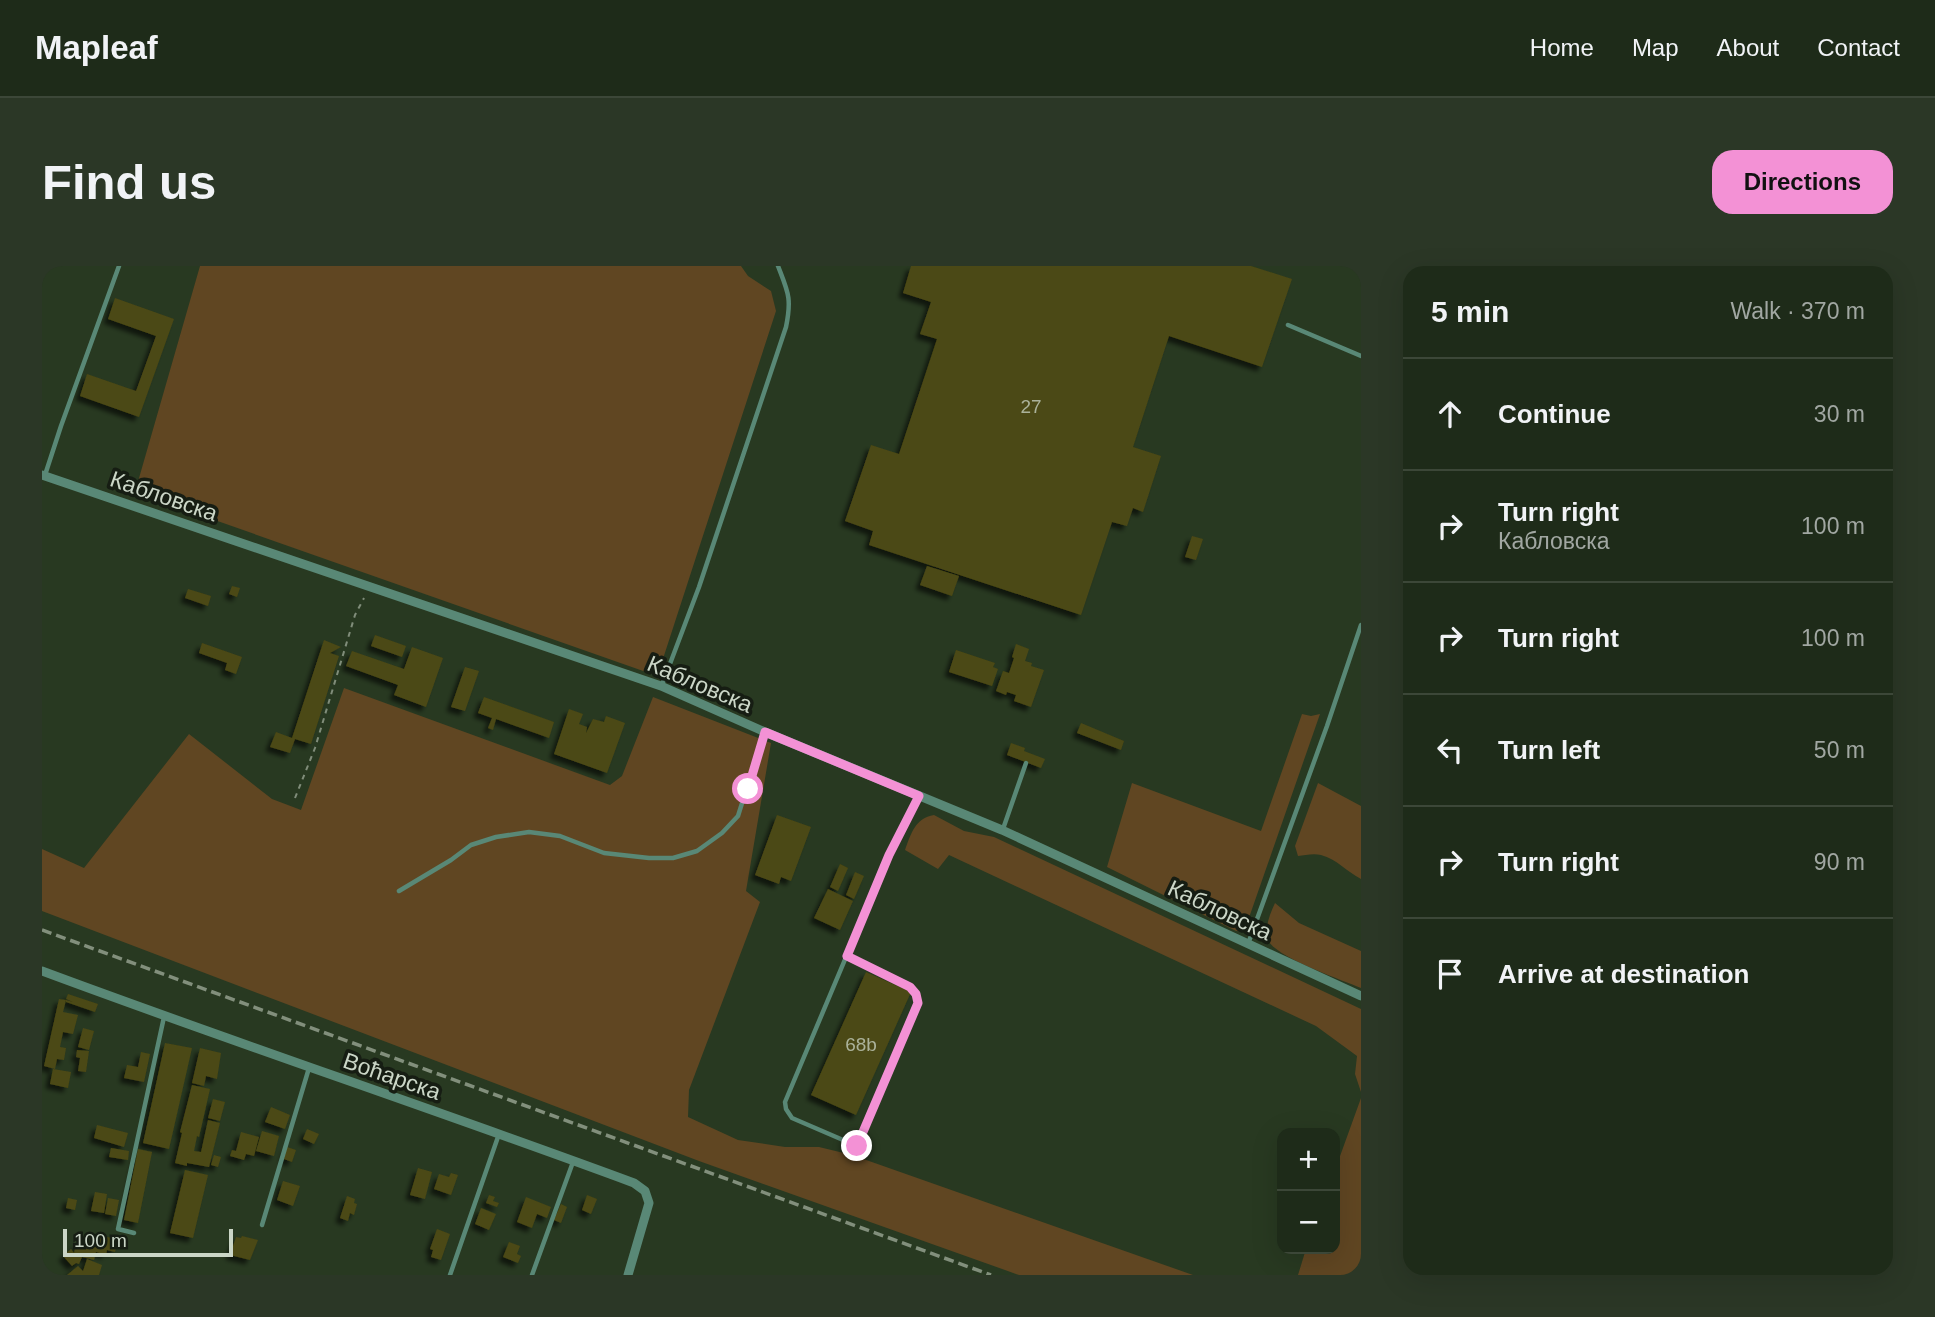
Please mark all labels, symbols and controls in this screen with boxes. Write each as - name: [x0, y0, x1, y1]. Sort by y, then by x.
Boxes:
- text: Mapleaf: [35, 29, 158, 66]
- text: Home: [1530, 34, 1594, 61]
- text: Map: [1632, 34, 1679, 61]
- text: About: [1717, 34, 1779, 61]
- text: Contact: [1817, 34, 1900, 61]
- button: Directions: [1712, 150, 1893, 214]
- text: Find us: [42, 155, 216, 209]
- text: 5 min: [1431, 295, 1509, 328]
- text: Walk · 370 m: [1730, 298, 1865, 324]
- icon: ahead: [1431, 395, 1469, 433]
- house number: 27: [1020, 396, 1042, 417]
- text: Continue: [1498, 399, 1611, 429]
- text: 30 m: [1814, 401, 1865, 427]
- street label: Кабловска: [107, 466, 221, 527]
- text: Turn right: [1498, 497, 1619, 527]
- icon: right: [1431, 507, 1469, 545]
- text: 100 m: [1801, 513, 1865, 539]
- text: Кабловска: [1498, 528, 1610, 554]
- icon: right: [1431, 619, 1469, 657]
- text: Turn right: [1498, 623, 1619, 653]
- text: 100 m: [1801, 625, 1865, 651]
- street label: Кабловска: [644, 650, 757, 718]
- icon: left: [1431, 731, 1469, 769]
- text: Turn left: [1498, 735, 1600, 765]
- text: 50 m: [1814, 737, 1865, 763]
- route start: [732, 773, 763, 804]
- icon: right: [1431, 843, 1469, 881]
- text: Turn right: [1498, 847, 1619, 877]
- text: 90 m: [1814, 849, 1865, 875]
- street label: Кабловска: [1164, 875, 1276, 945]
- icon: arrive: [1431, 955, 1469, 993]
- text: Arrive at destination: [1498, 959, 1749, 989]
- house number: 68b: [845, 1034, 877, 1055]
- street label: Воћарска: [340, 1047, 444, 1105]
- map controls: [1277, 1128, 1340, 1254]
- button: +: [1277, 1128, 1340, 1191]
- route end: [841, 1130, 872, 1161]
- button: −: [1277, 1191, 1340, 1254]
- scale bar: [63, 1226, 233, 1258]
- text: 100 m: [74, 1230, 127, 1251]

